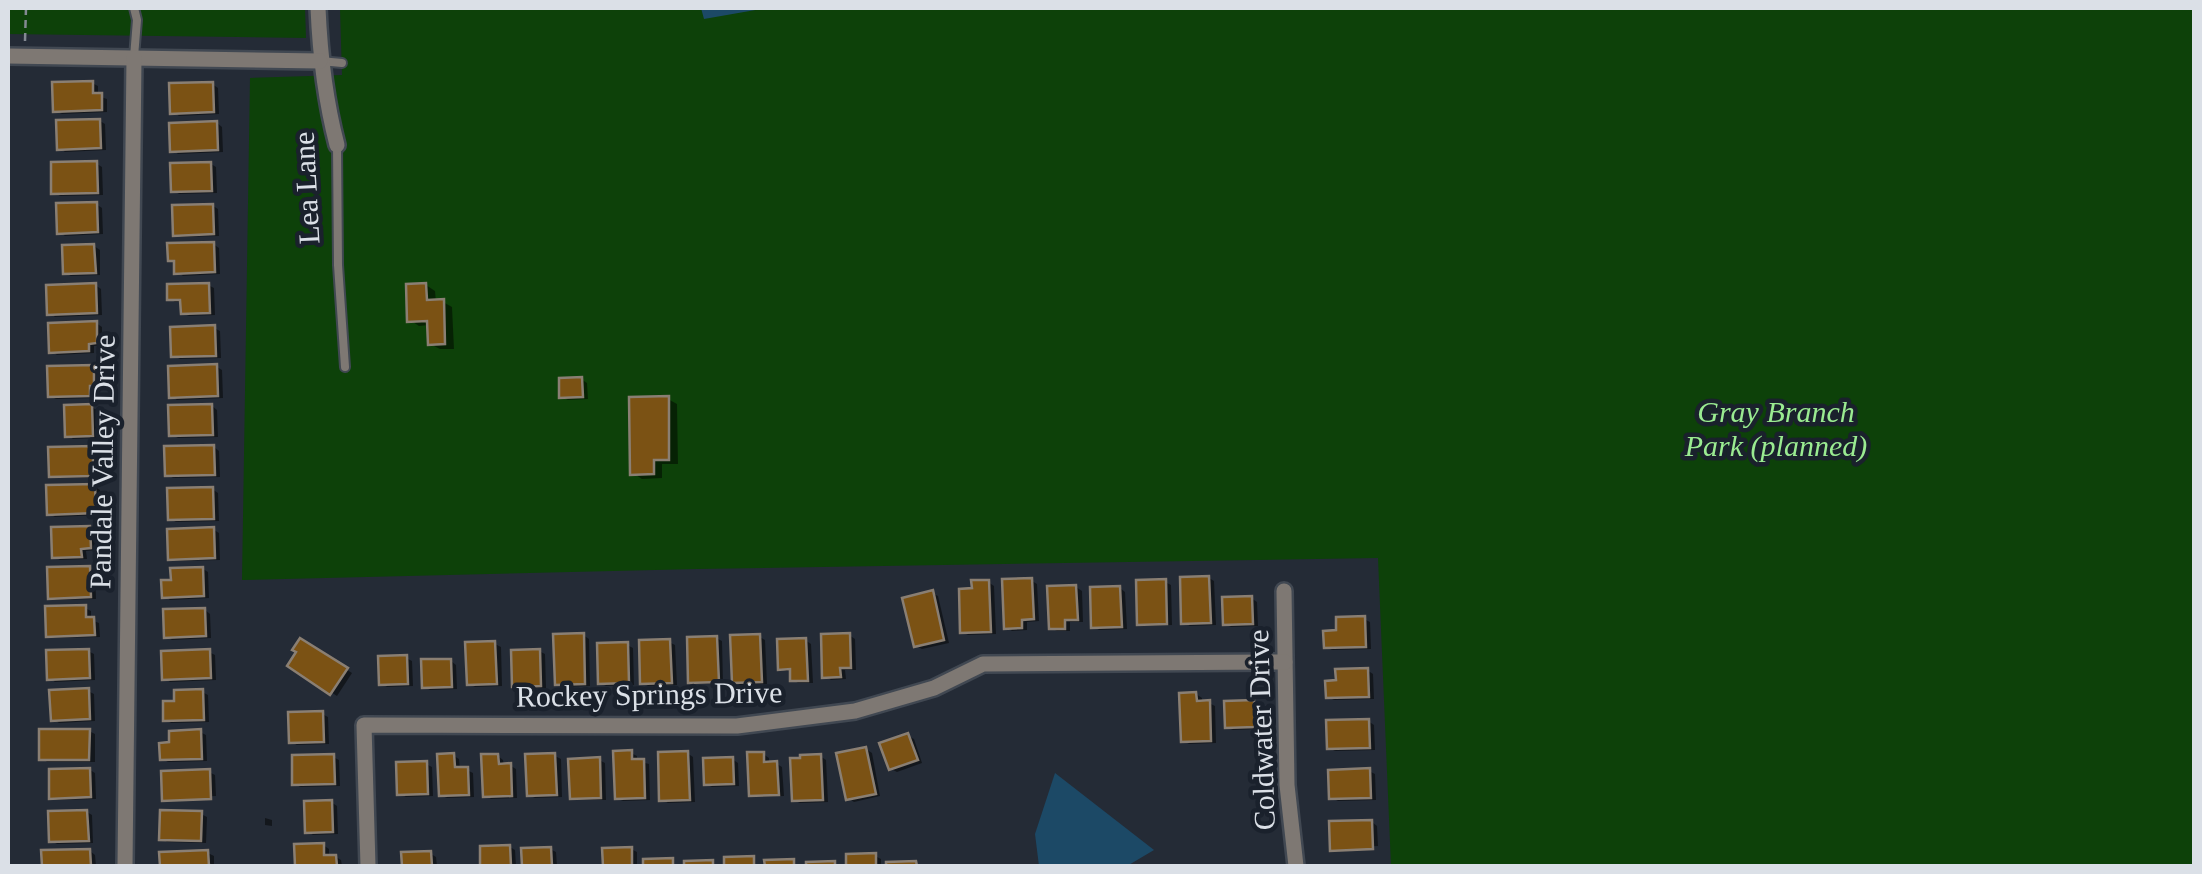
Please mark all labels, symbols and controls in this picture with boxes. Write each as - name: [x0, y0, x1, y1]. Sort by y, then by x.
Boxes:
- street label: Lea Lane: [287, 131, 325, 245]
- street label: Pandale Valley Drive: [83, 335, 121, 589]
- park label: Gray Branch Park (planned): [1684, 395, 1867, 463]
- street label: Coldwater Drive: [1241, 629, 1281, 831]
- street label: Rockey Springs Drive: [515, 675, 783, 713]

